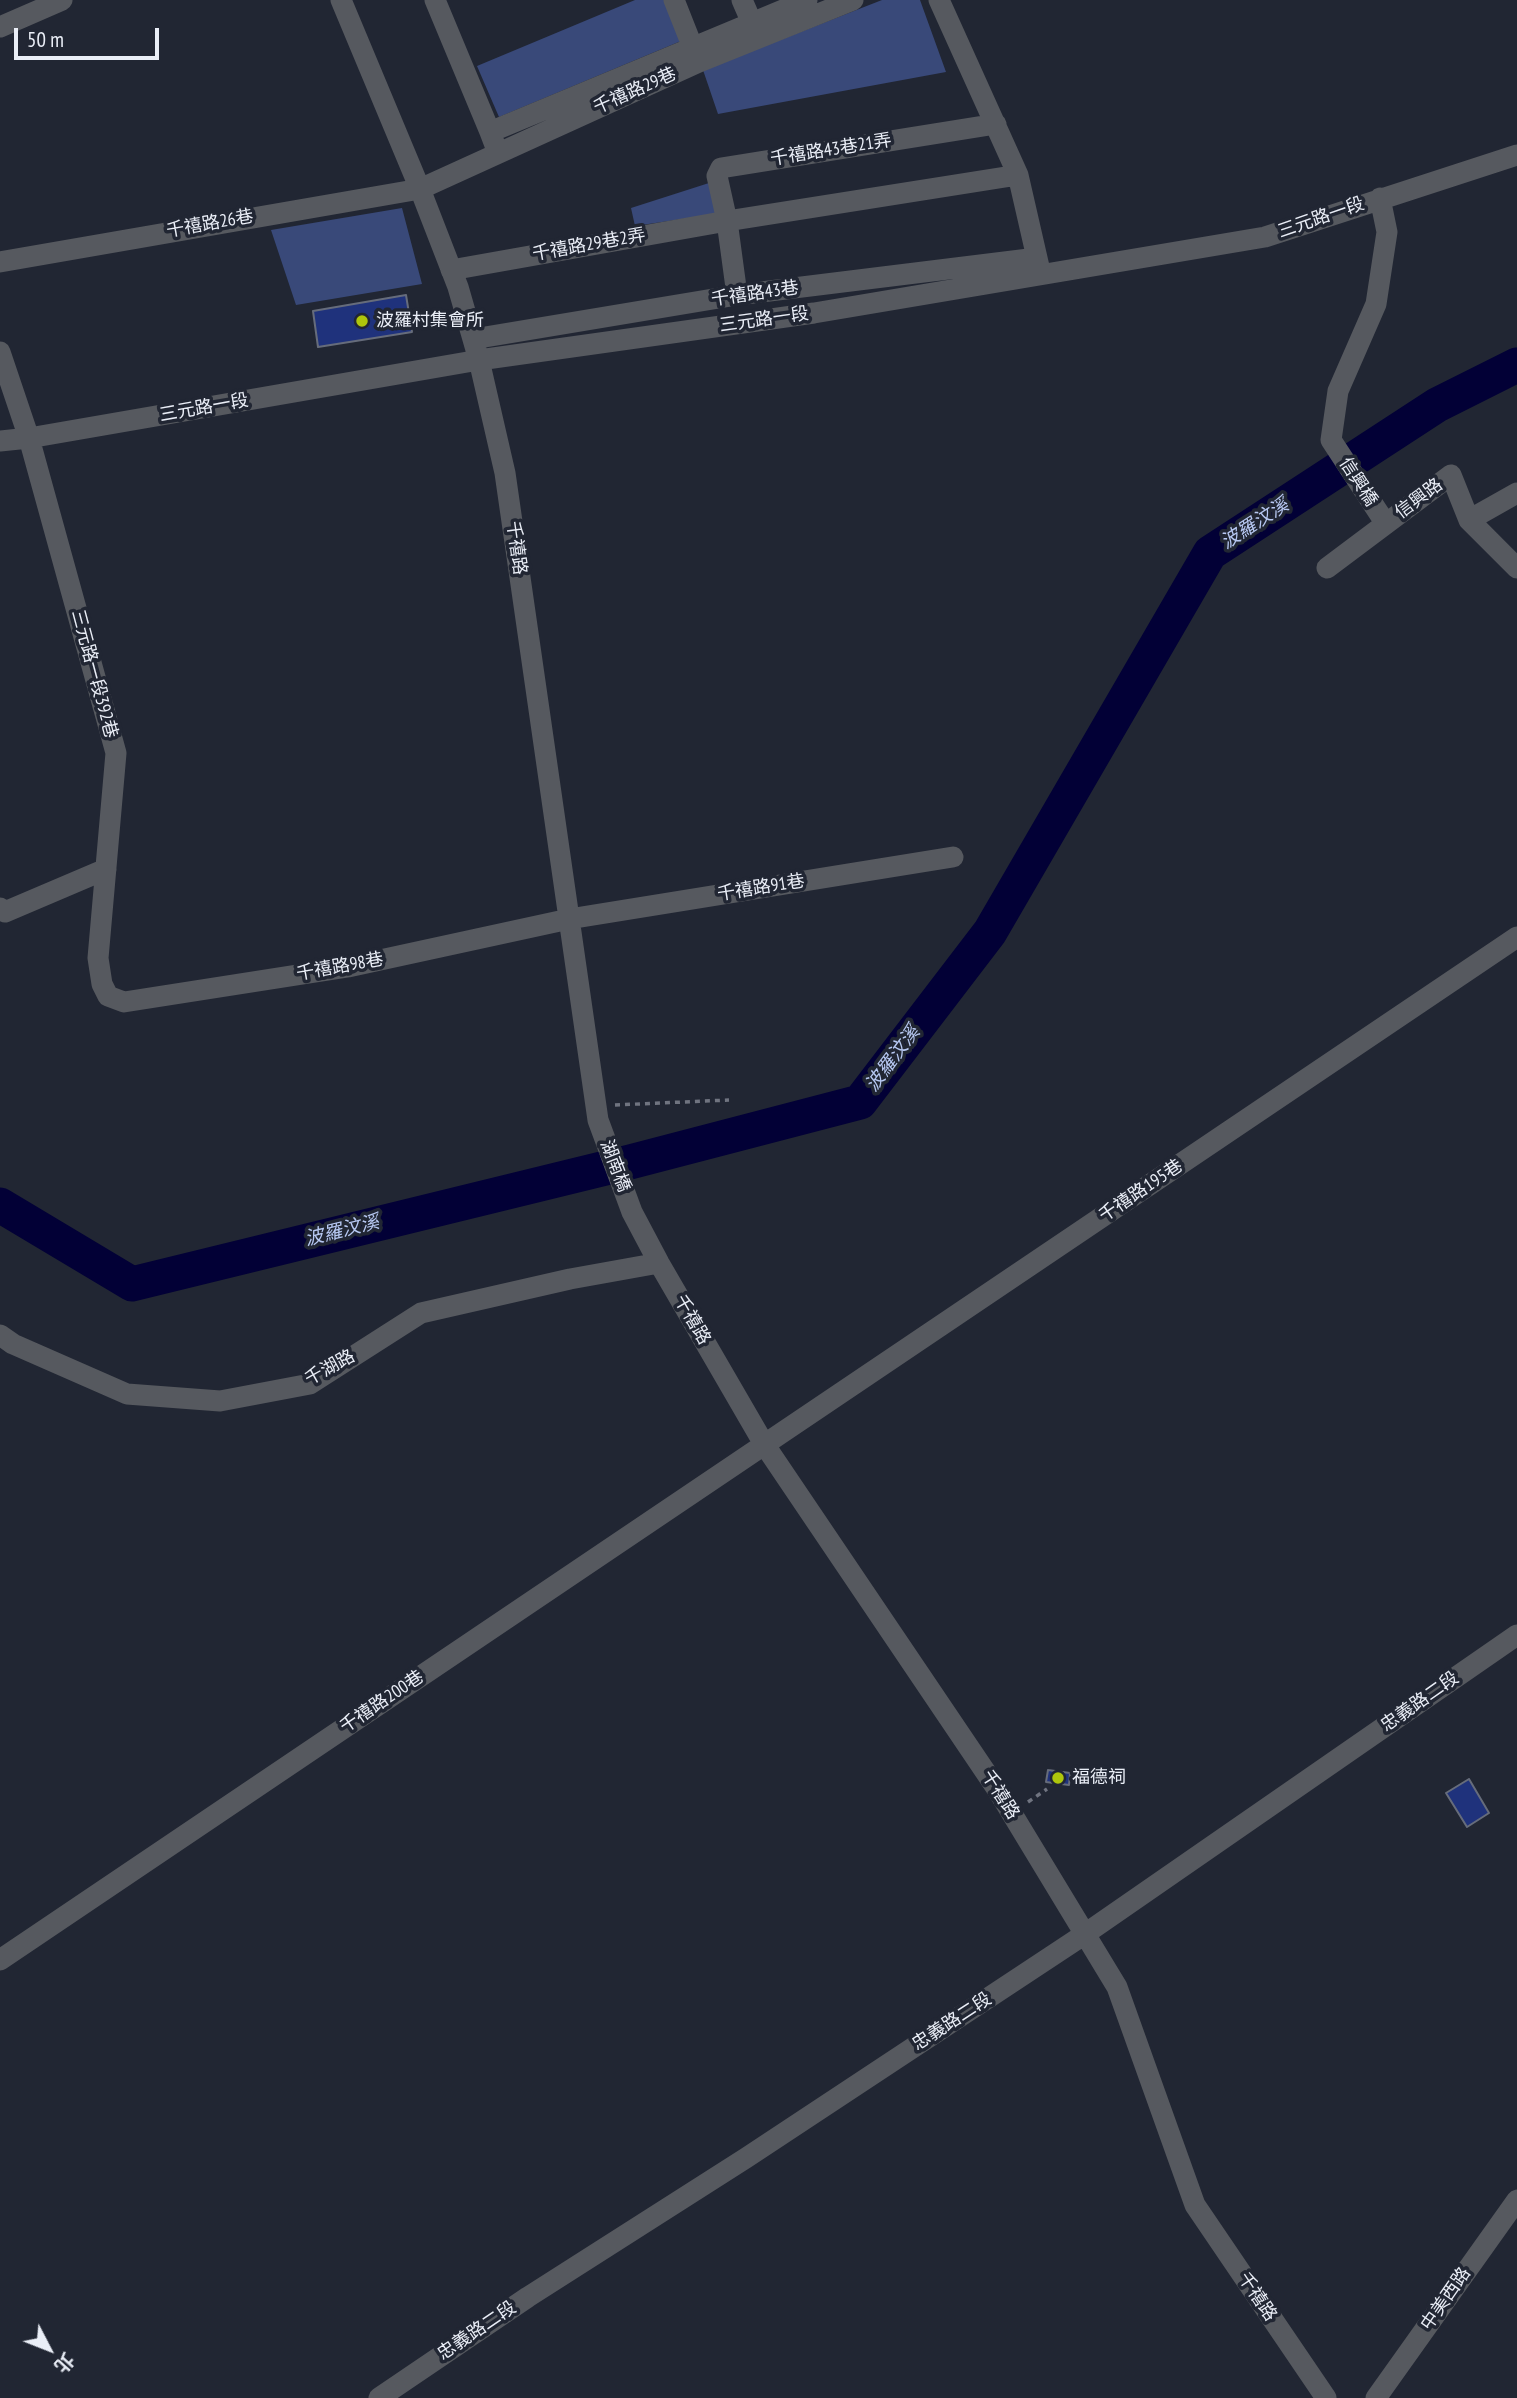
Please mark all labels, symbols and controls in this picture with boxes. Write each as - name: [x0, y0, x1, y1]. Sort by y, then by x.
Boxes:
- scale bar: [18, 14, 163, 58]
- text: 50 m: [27, 26, 64, 53]
- street label: 千禧路29巷: [590, 63, 680, 119]
- street label: 千禧路43巷21弄: [769, 130, 893, 170]
- street label: 三元路一段: [1275, 193, 1367, 243]
- street label: 千禧路26巷: [165, 206, 255, 242]
- street label: 千禧路29巷2弄: [531, 224, 647, 266]
- street label: 千禧路43巷: [710, 277, 800, 311]
- street label: 三元路一段: [718, 303, 810, 337]
- place label: 波羅村集會所: [376, 310, 484, 332]
- marker: 波羅村集會所: [354, 313, 370, 329]
- street label: 三元路一段: [158, 390, 250, 426]
- street label: 信興橋: [1334, 453, 1382, 511]
- street label: 信興路: [1391, 474, 1447, 524]
- water label: 波羅汶溪: [1217, 494, 1293, 554]
- street label: 千禧路: [502, 520, 530, 576]
- street label: 三元路一段392巷: [66, 607, 122, 741]
- street label: 千禧路91巷: [716, 870, 806, 906]
- street label: 千禧路98巷: [295, 949, 385, 985]
- water label: 波羅汶溪: [861, 1022, 925, 1096]
- street label: 湖南橋: [595, 1137, 635, 1195]
- street label: 千禧路195巷: [1095, 1155, 1187, 1227]
- water label: 波羅汶溪: [302, 1211, 382, 1251]
- street label: 千禧路: [669, 1291, 715, 1349]
- street label: 千湖路: [301, 1345, 359, 1391]
- street label: 千禧路200巷: [336, 1666, 428, 1738]
- street label: 忠義路二段: [1377, 1667, 1463, 1737]
- street label: 千禧路: [977, 1766, 1023, 1824]
- place label: 福德祠: [1072, 1767, 1126, 1789]
- marker: 福德祠: [1050, 1770, 1066, 1786]
- street label: 忠義路二段: [908, 1988, 996, 2056]
- street label: 中美西路: [1417, 2263, 1475, 2335]
- street label: 千禧路: [1233, 2269, 1281, 2325]
- street label: 忠義路二段: [434, 2297, 520, 2365]
- north arrow: [14, 2314, 84, 2384]
- text: 北: [49, 2348, 80, 2378]

